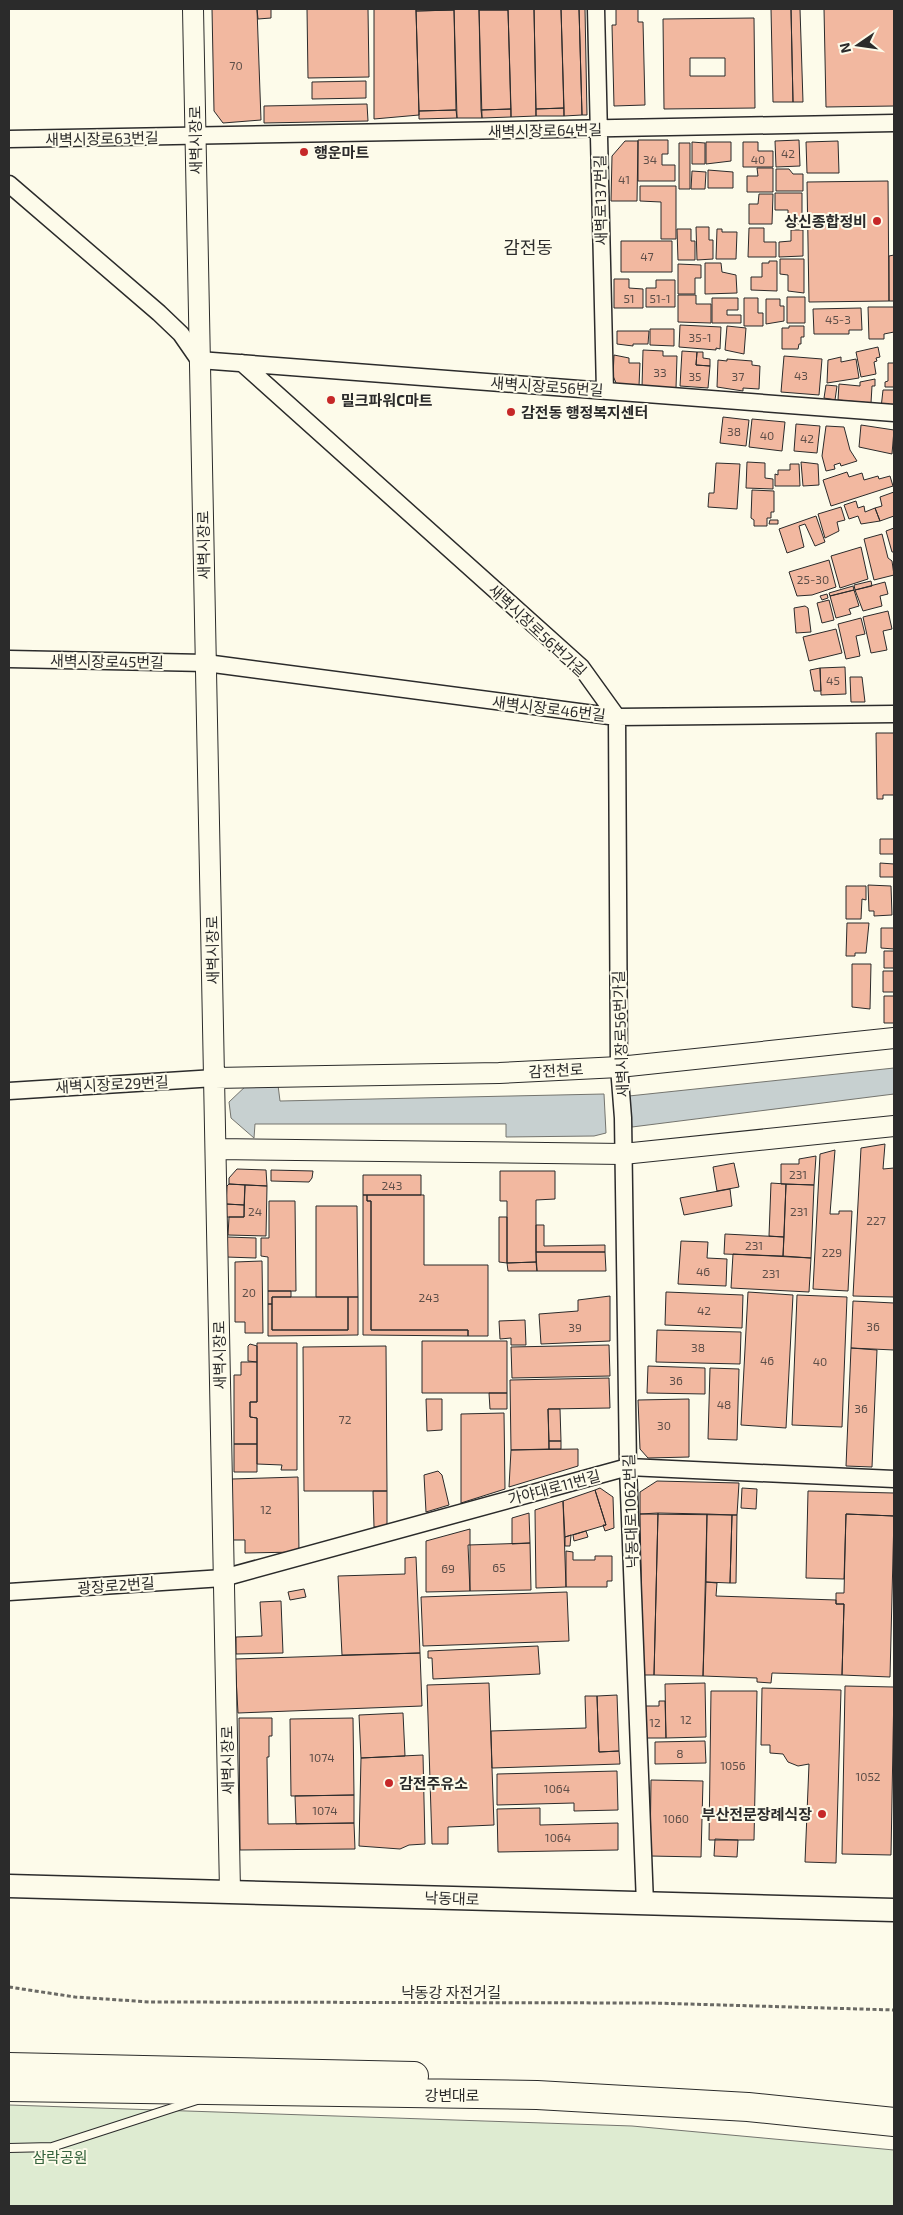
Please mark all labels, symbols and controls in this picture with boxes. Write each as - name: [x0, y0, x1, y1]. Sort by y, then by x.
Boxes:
- north arrow: [833, 20, 883, 70]
- text: N: [835, 41, 854, 55]
- house number: 70: [229, 58, 243, 72]
- street label: 새벽시장로: [185, 105, 205, 175]
- street label: 새벽시장로64번길: [488, 120, 602, 140]
- street label: 새벽시장로63번길: [45, 128, 159, 148]
- place label: 행운마트: [314, 143, 369, 161]
- marker: 행운마트: [298, 146, 310, 158]
- house number: 42: [781, 146, 795, 160]
- house number: 34: [643, 152, 657, 166]
- house number: 40: [751, 152, 765, 166]
- street label: 새벽로137번길: [590, 154, 610, 246]
- house number: 41: [618, 172, 630, 186]
- place label: 상신종합정비: [784, 212, 867, 230]
- marker: 상신종합정비: [871, 215, 883, 227]
- district label: 감전동: [503, 236, 553, 258]
- house number: 47: [640, 249, 654, 263]
- house number: 51: [623, 291, 635, 305]
- house number: 51-1: [650, 291, 671, 305]
- house number: 45-3: [825, 312, 851, 326]
- house number: 35-1: [689, 330, 711, 344]
- house number: 33: [653, 365, 667, 379]
- house number: 43: [794, 368, 808, 382]
- house number: 35: [688, 369, 702, 383]
- house number: 37: [732, 369, 744, 383]
- street label: 새벽시장로56번길: [490, 373, 604, 399]
- place label: 밀크파워C마트: [341, 391, 433, 409]
- marker: 밀크파워C마트: [325, 394, 337, 406]
- place label: 감전동 행정복지센터: [521, 403, 648, 421]
- marker: 감전동 행정복지센터: [505, 406, 517, 418]
- house number: 38: [727, 424, 741, 438]
- house number: 40: [760, 428, 774, 442]
- house number: 42: [800, 431, 814, 445]
- street label: 새벽시장로: [193, 510, 213, 580]
- house number: 25-30: [797, 572, 829, 586]
- street label: 새벽시장로56번가길: [485, 580, 591, 680]
- street label: 새벽시장로45번길: [50, 651, 164, 671]
- house number: 45: [826, 673, 840, 687]
- street label: 새벽시장로46번길: [491, 692, 607, 724]
- street label: 새벽시장로: [202, 915, 222, 985]
- street label: 새벽시장로56번가길: [609, 970, 631, 1098]
- street label: 감전천로: [528, 1060, 584, 1080]
- street label: 새벽시장로29번길: [55, 1072, 169, 1096]
- house number: 231: [789, 1167, 807, 1181]
- house number: 243: [382, 1178, 402, 1192]
- house number: 24: [248, 1204, 262, 1218]
- house number: 231: [790, 1204, 808, 1218]
- house number: 227: [866, 1213, 886, 1227]
- house number: 231: [745, 1238, 763, 1252]
- house number: 229: [822, 1245, 842, 1259]
- house number: 46: [696, 1264, 710, 1278]
- house number: 231: [762, 1266, 780, 1280]
- house number: 20: [242, 1285, 256, 1299]
- house number: 243: [419, 1290, 439, 1304]
- house number: 42: [697, 1303, 711, 1317]
- house number: 36: [866, 1319, 880, 1333]
- street label: 새벽시장로: [209, 1320, 229, 1390]
- house number: 39: [568, 1320, 582, 1334]
- house number: 38: [691, 1340, 705, 1354]
- house number: 46: [760, 1353, 774, 1367]
- house number: 40: [813, 1354, 827, 1368]
- house number: 36: [669, 1373, 683, 1387]
- house number: 48: [717, 1397, 731, 1411]
- house number: 36: [854, 1401, 868, 1415]
- house number: 72: [339, 1412, 352, 1426]
- house number: 30: [657, 1418, 671, 1432]
- street label: 낙동대로1062번길: [619, 1453, 641, 1569]
- street label: 가야대로11번길: [506, 1466, 602, 1508]
- house number: 12: [260, 1502, 272, 1516]
- house number: 65: [492, 1560, 506, 1574]
- house number: 69: [441, 1561, 455, 1575]
- street label: 광장로2번길: [77, 1573, 155, 1597]
- house number: 12: [680, 1712, 692, 1726]
- house number: 12: [649, 1715, 661, 1729]
- street label: 새벽시장로: [217, 1725, 237, 1795]
- house number: 8: [676, 1746, 684, 1760]
- house number: 1074: [309, 1750, 335, 1764]
- house number: 1056: [720, 1758, 746, 1772]
- house number: 1052: [855, 1769, 881, 1783]
- place label: 감전주유소: [399, 1774, 468, 1792]
- marker: 감전주유소: [383, 1777, 395, 1789]
- house number: 1064: [544, 1781, 570, 1795]
- house number: 1074: [312, 1803, 338, 1817]
- place label: 부산전문장례식장: [702, 1805, 812, 1823]
- marker: 부산전문장례식장: [816, 1808, 828, 1820]
- house number: 1060: [663, 1811, 689, 1825]
- house number: 1064: [545, 1830, 571, 1844]
- street label: 낙동대로: [424, 1888, 480, 1908]
- street label: 낙동강 자전거길: [401, 1983, 501, 2001]
- street label: 강변대로: [424, 2086, 480, 2104]
- park label: 삼락공원: [32, 2148, 88, 2166]

